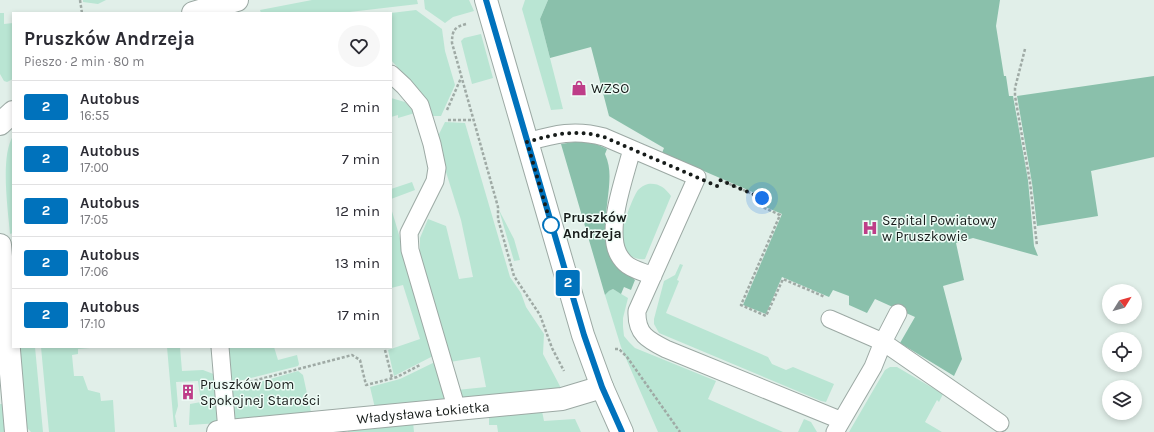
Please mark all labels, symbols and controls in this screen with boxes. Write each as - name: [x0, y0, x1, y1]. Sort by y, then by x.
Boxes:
- button: heart: [338, 25, 380, 67]
- text: Pruszków Andrzeja: [24, 28, 195, 50]
- text: Pieszo · 2 min · 80 m: [24, 54, 144, 69]
- shop icon: WZSO: [570, 79, 588, 97]
- place label: WZSO: [591, 80, 629, 97]
- text: Autobus: [80, 90, 140, 108]
- text: 2: [42, 98, 50, 115]
- text: 2 min: [340, 98, 380, 116]
- text: 16:55: [80, 108, 109, 123]
- text: Autobus: [80, 142, 140, 160]
- text: 2: [42, 150, 50, 167]
- text: 7 min: [342, 150, 380, 168]
- text: 17:00: [80, 160, 109, 175]
- your location: [752, 188, 772, 208]
- text: Autobus: [80, 194, 140, 212]
- text: 2: [42, 202, 50, 219]
- text: 12 min: [335, 202, 380, 220]
- place label: Pruszków Andrzeja: [563, 209, 627, 242]
- text: 17:05: [80, 212, 108, 227]
- place label: Szpital Powiatowy w Pruszkowie: [882, 212, 997, 245]
- marker: Pruszków Andrzeja: [542, 216, 560, 234]
- hospital icon: Szpital Powiatowy w Pruszkowie: [861, 219, 879, 237]
- text: Autobus: [80, 246, 140, 264]
- text: 2: [42, 254, 50, 271]
- text: 13 min: [335, 254, 380, 272]
- text: 17:06: [80, 264, 109, 279]
- line badge: 2: [555, 270, 581, 296]
- text: 2: [564, 274, 572, 291]
- north arrow: [1102, 284, 1142, 324]
- map controls: [1102, 284, 1142, 420]
- text: Autobus: [80, 298, 140, 316]
- text: 2: [42, 306, 50, 323]
- text: 17 min: [337, 306, 380, 324]
- text: 17:10: [80, 316, 105, 331]
- button: locate: [1102, 332, 1142, 372]
- place label: Pruszków Dom Spokojnej Starości: [200, 376, 320, 409]
- button: layers: [1102, 380, 1142, 420]
- building icon: Pruszków Dom Spokojnej Starości: [179, 383, 197, 401]
- street label: Władysława Łokietka: [356, 397, 490, 427]

